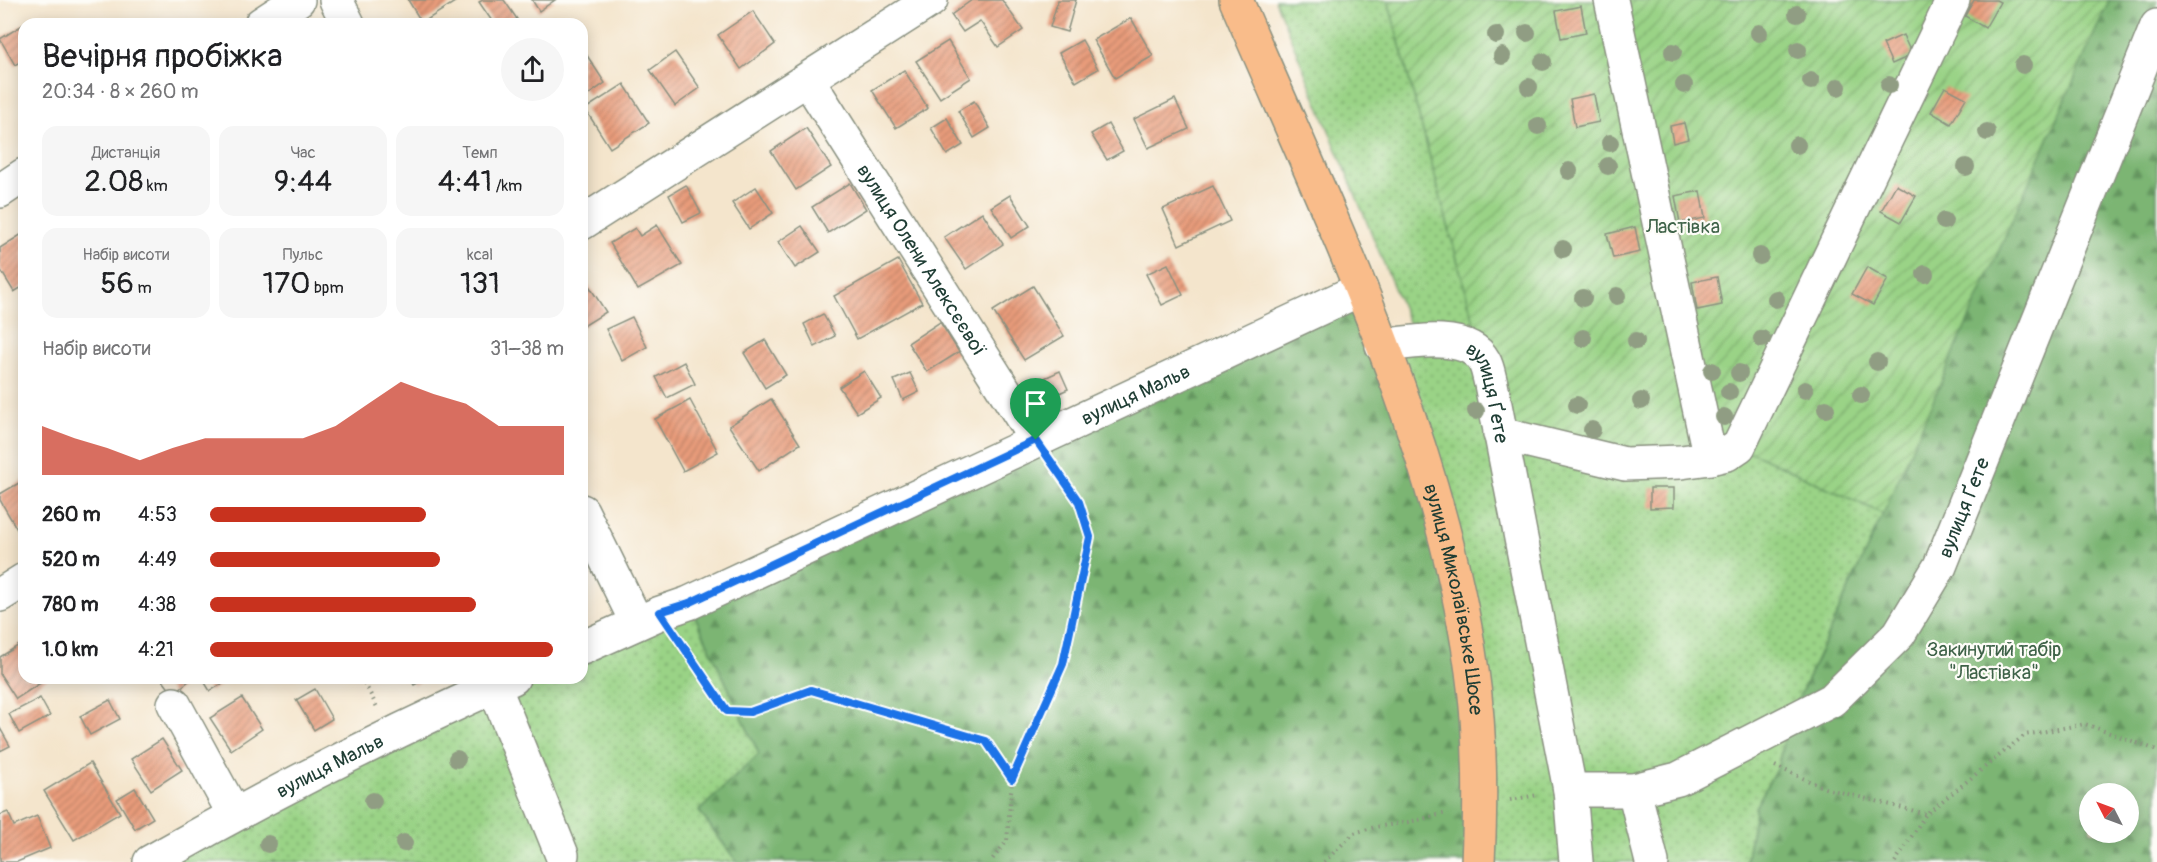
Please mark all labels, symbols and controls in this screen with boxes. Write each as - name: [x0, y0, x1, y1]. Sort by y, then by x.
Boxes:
- text: Вечірня пробіжка: [42, 36, 283, 77]
- button: share: [501, 38, 564, 101]
- text: 20:34 · 8 × 260 m: [42, 79, 198, 104]
- text: Дистанція: [92, 143, 160, 163]
- text: Час: [290, 143, 316, 163]
- text: Темп: [462, 143, 498, 163]
- street label: вулиця Олени Алексєєвої: [851, 159, 992, 361]
- text: 2.08: [84, 163, 143, 200]
- text: 9:44: [274, 163, 332, 200]
- text: 4:41: [438, 163, 492, 200]
- text: km: [143, 176, 168, 196]
- text: /km: [492, 176, 522, 196]
- park label: Ластівка: [1645, 214, 1720, 239]
- text: Набір висоти: [83, 245, 170, 265]
- text: Пульс: [283, 245, 323, 265]
- text: kcal: [467, 245, 493, 265]
- text: 56: [100, 265, 134, 302]
- text: 170: [262, 265, 311, 302]
- text: 131: [460, 265, 500, 302]
- text: m: [134, 278, 152, 298]
- text: bpm: [311, 278, 344, 298]
- text: Набір висоти: [42, 336, 151, 361]
- text: 31–38 m: [490, 336, 564, 361]
- street label: вулиця Ґете: [1461, 336, 1514, 445]
- street label: вулиця Мальв: [1077, 359, 1194, 431]
- pin: [1010, 378, 1061, 440]
- icon: arrive: [1019, 387, 1052, 420]
- street label: вулиця Ґете: [1933, 454, 1995, 561]
- street label: вулиця Миколаївське Шосе: [1418, 481, 1489, 716]
- text: 260 m: [42, 502, 101, 527]
- text: 4:53: [138, 502, 177, 527]
- text: 520 m: [42, 547, 100, 572]
- text: 4:49: [138, 547, 177, 572]
- text: 780 m: [42, 592, 98, 617]
- text: 4:38: [138, 592, 176, 617]
- text: 1.0 km: [42, 637, 98, 662]
- text: 4:21: [138, 637, 174, 662]
- park label: Закинутий табір "Ластівка": [1926, 637, 2062, 685]
- street label: вулиця Мальв: [272, 728, 388, 804]
- north arrow: [2079, 783, 2139, 843]
- map controls: [2079, 783, 2139, 843]

